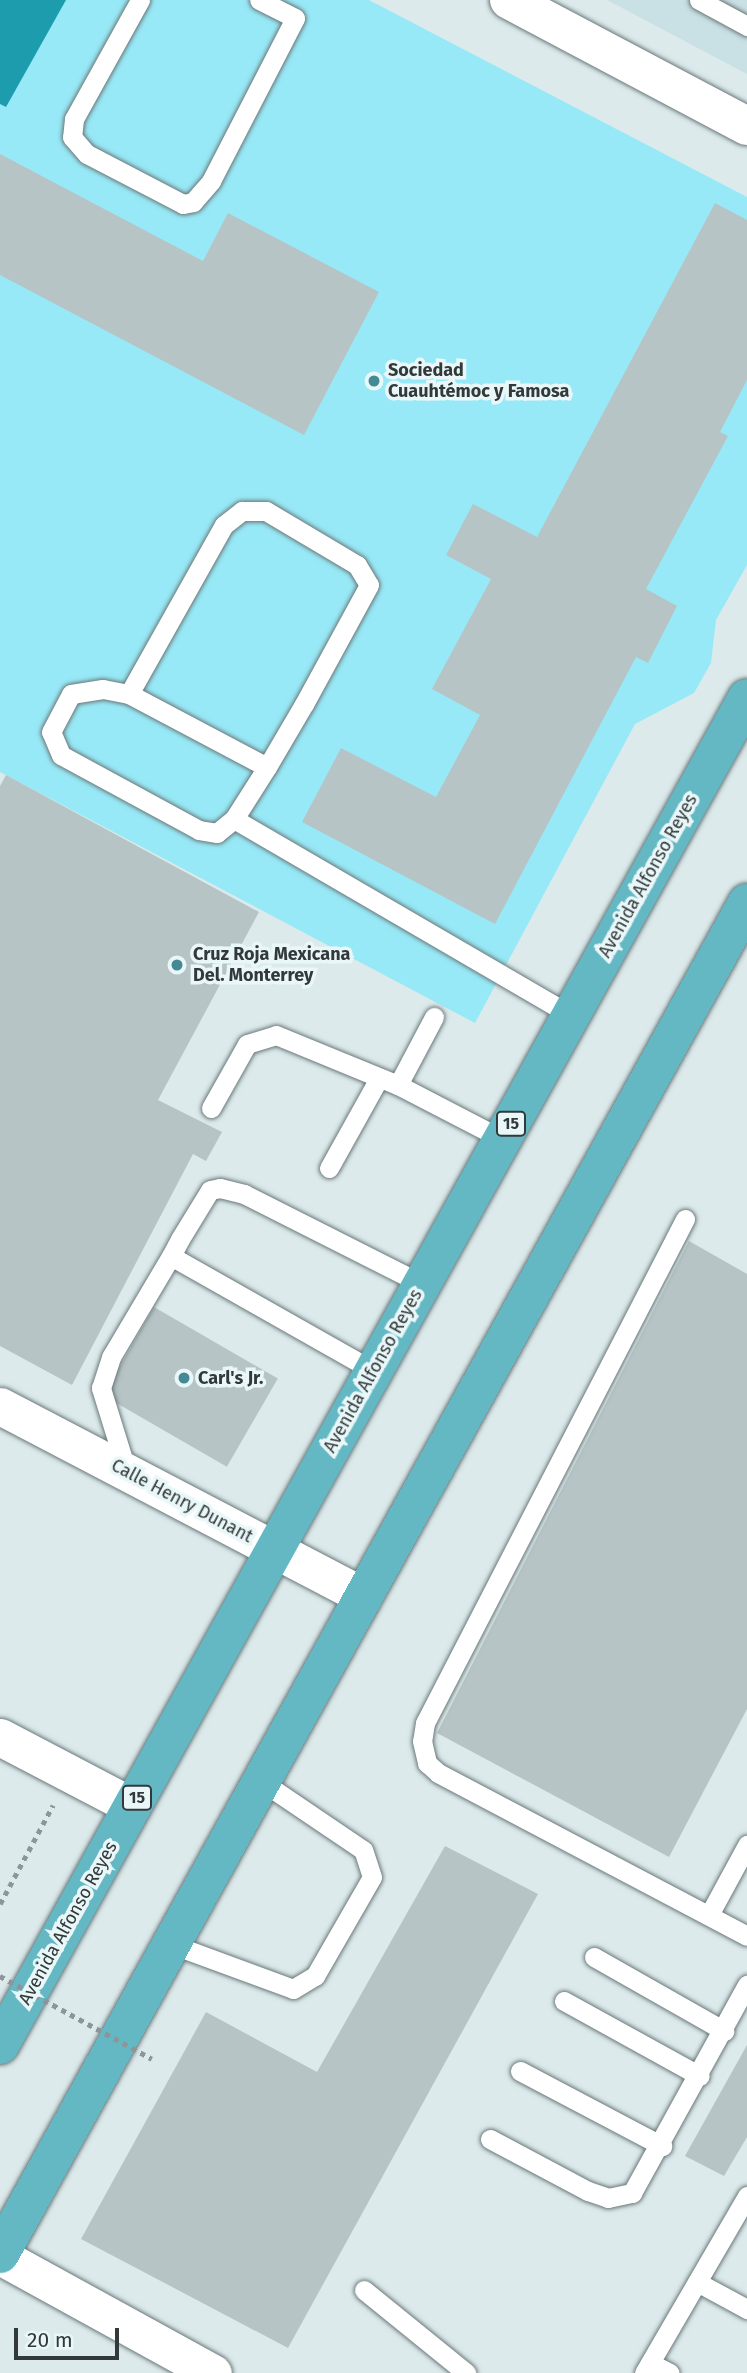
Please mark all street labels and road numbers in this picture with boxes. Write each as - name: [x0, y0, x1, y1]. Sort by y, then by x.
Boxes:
- street label: Avenida Alfonso Reyes: [594, 791, 702, 961]
- road number: 15: [495, 1112, 527, 1136]
- street label: Avenida Alfonso Reyes: [319, 1286, 427, 1456]
- street label: Calle Henry Dunant: [108, 1455, 256, 1547]
- road number: 15: [121, 1786, 153, 1810]
- street label: Avenida Alfonso Reyes: [14, 1838, 122, 2008]

